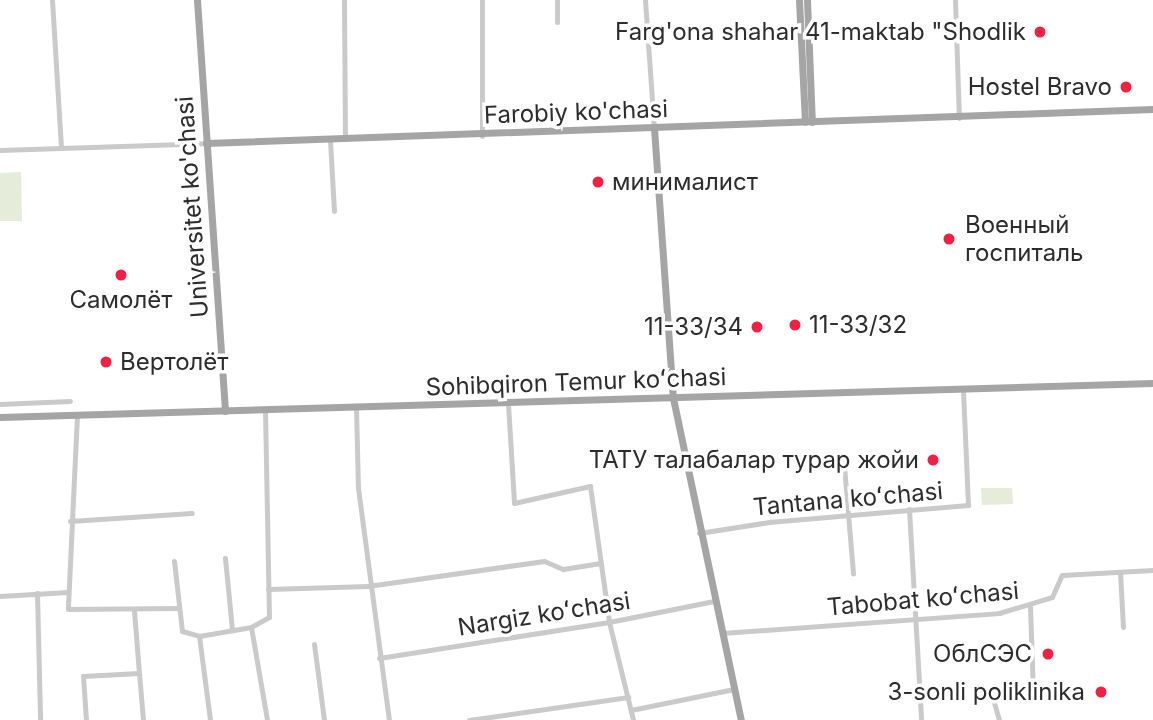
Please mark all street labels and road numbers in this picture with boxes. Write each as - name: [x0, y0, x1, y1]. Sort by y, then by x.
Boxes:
- street label: Farobiy ko'chasi: [483, 94, 669, 130]
- street label: Universitet ko'chasi: [170, 95, 214, 319]
- street label: Sohibqiron Temur koʻchasi: [425, 362, 727, 402]
- street label: Tantana koʻchasi: [752, 476, 944, 522]
- street label: Tabobat koʻchasi: [826, 576, 1020, 622]
- street label: Nargiz koʻchasi: [456, 586, 632, 642]

